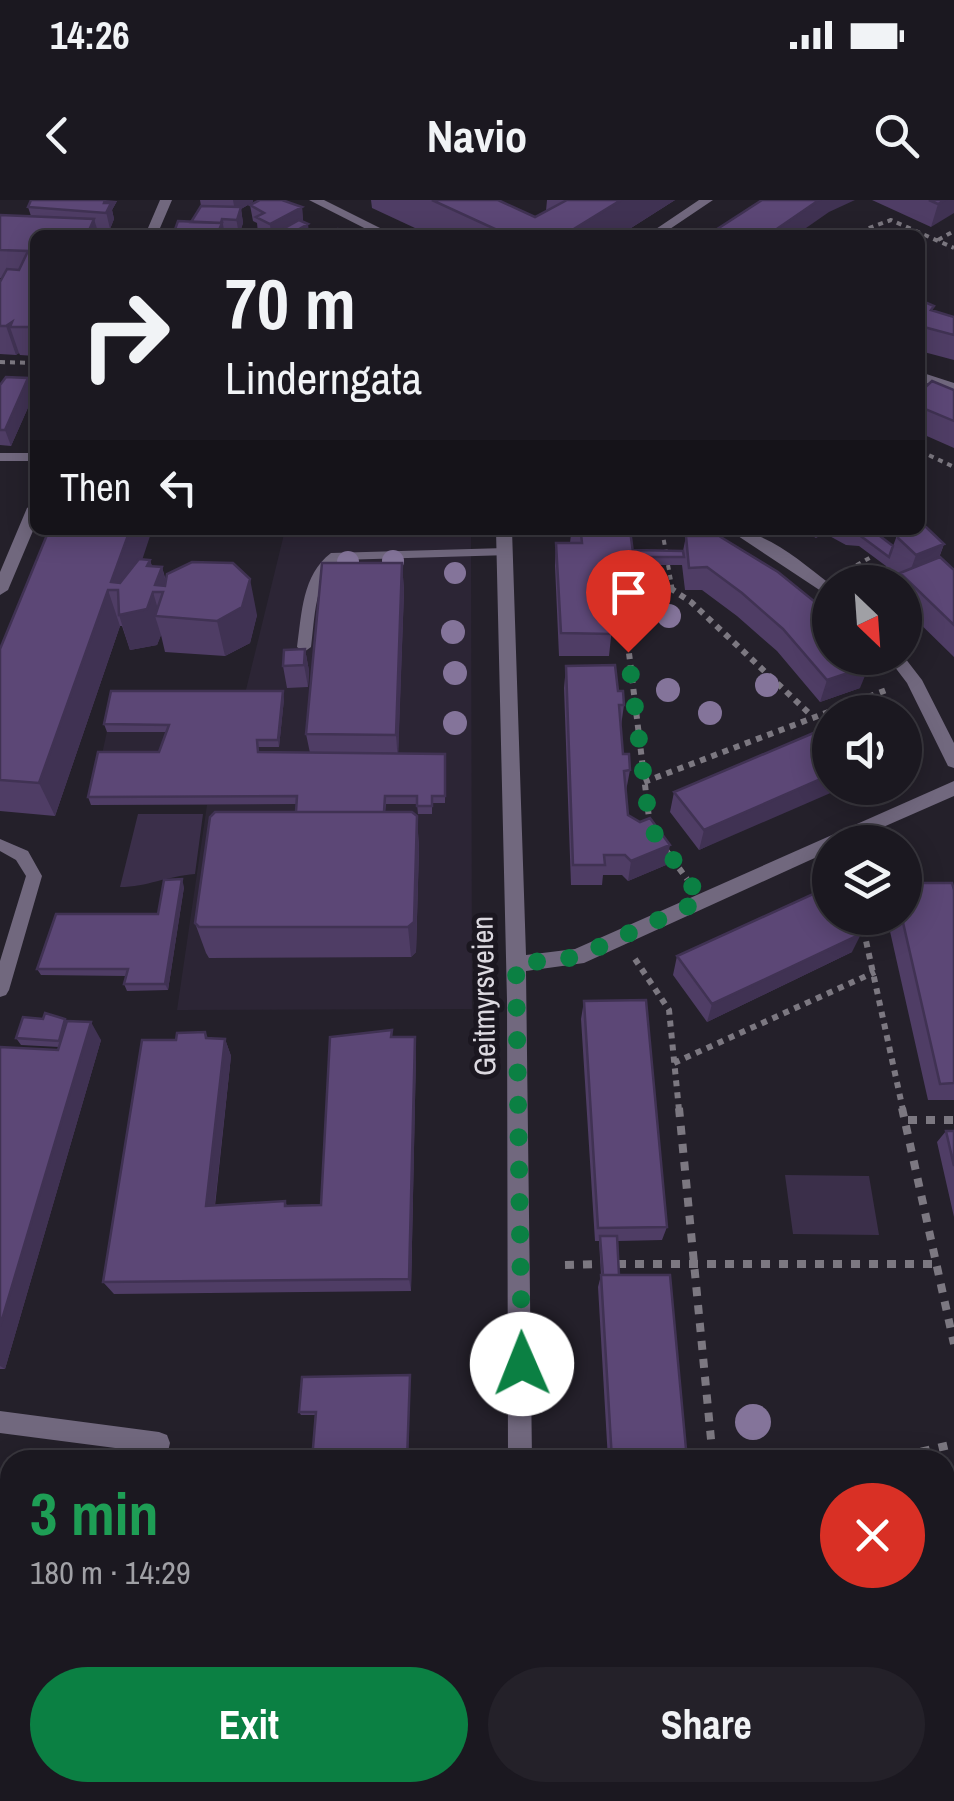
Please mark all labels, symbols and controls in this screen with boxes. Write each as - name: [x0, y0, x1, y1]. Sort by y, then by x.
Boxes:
- text: 14:26: [50, 10, 130, 61]
- text: Navio: [427, 105, 527, 166]
- icon: back: [30, 108, 85, 163]
- icon: search: [869, 108, 924, 163]
- text: 70 m: [225, 257, 356, 351]
- icon: right: [60, 270, 190, 400]
- text: Linderngata: [225, 347, 422, 408]
- icon: left: [151, 460, 206, 515]
- text: Then: [60, 462, 131, 513]
- pin: [586, 550, 671, 653]
- icon: arrive: [601, 565, 656, 620]
- north arrow: [812, 565, 922, 675]
- map controls: [812, 565, 922, 935]
- button: sound: [812, 695, 922, 805]
- button: layers: [812, 825, 922, 935]
- street label: Geitmyrsveien: [462, 916, 504, 1076]
- position arrow: [470, 1312, 574, 1416]
- text: 3 min: [30, 1473, 159, 1554]
- button: close: [820, 1483, 925, 1588]
- text: 180 m · 14:29: [30, 1551, 190, 1594]
- button: Exit: [30, 1667, 468, 1782]
- button: Share: [488, 1667, 925, 1782]

